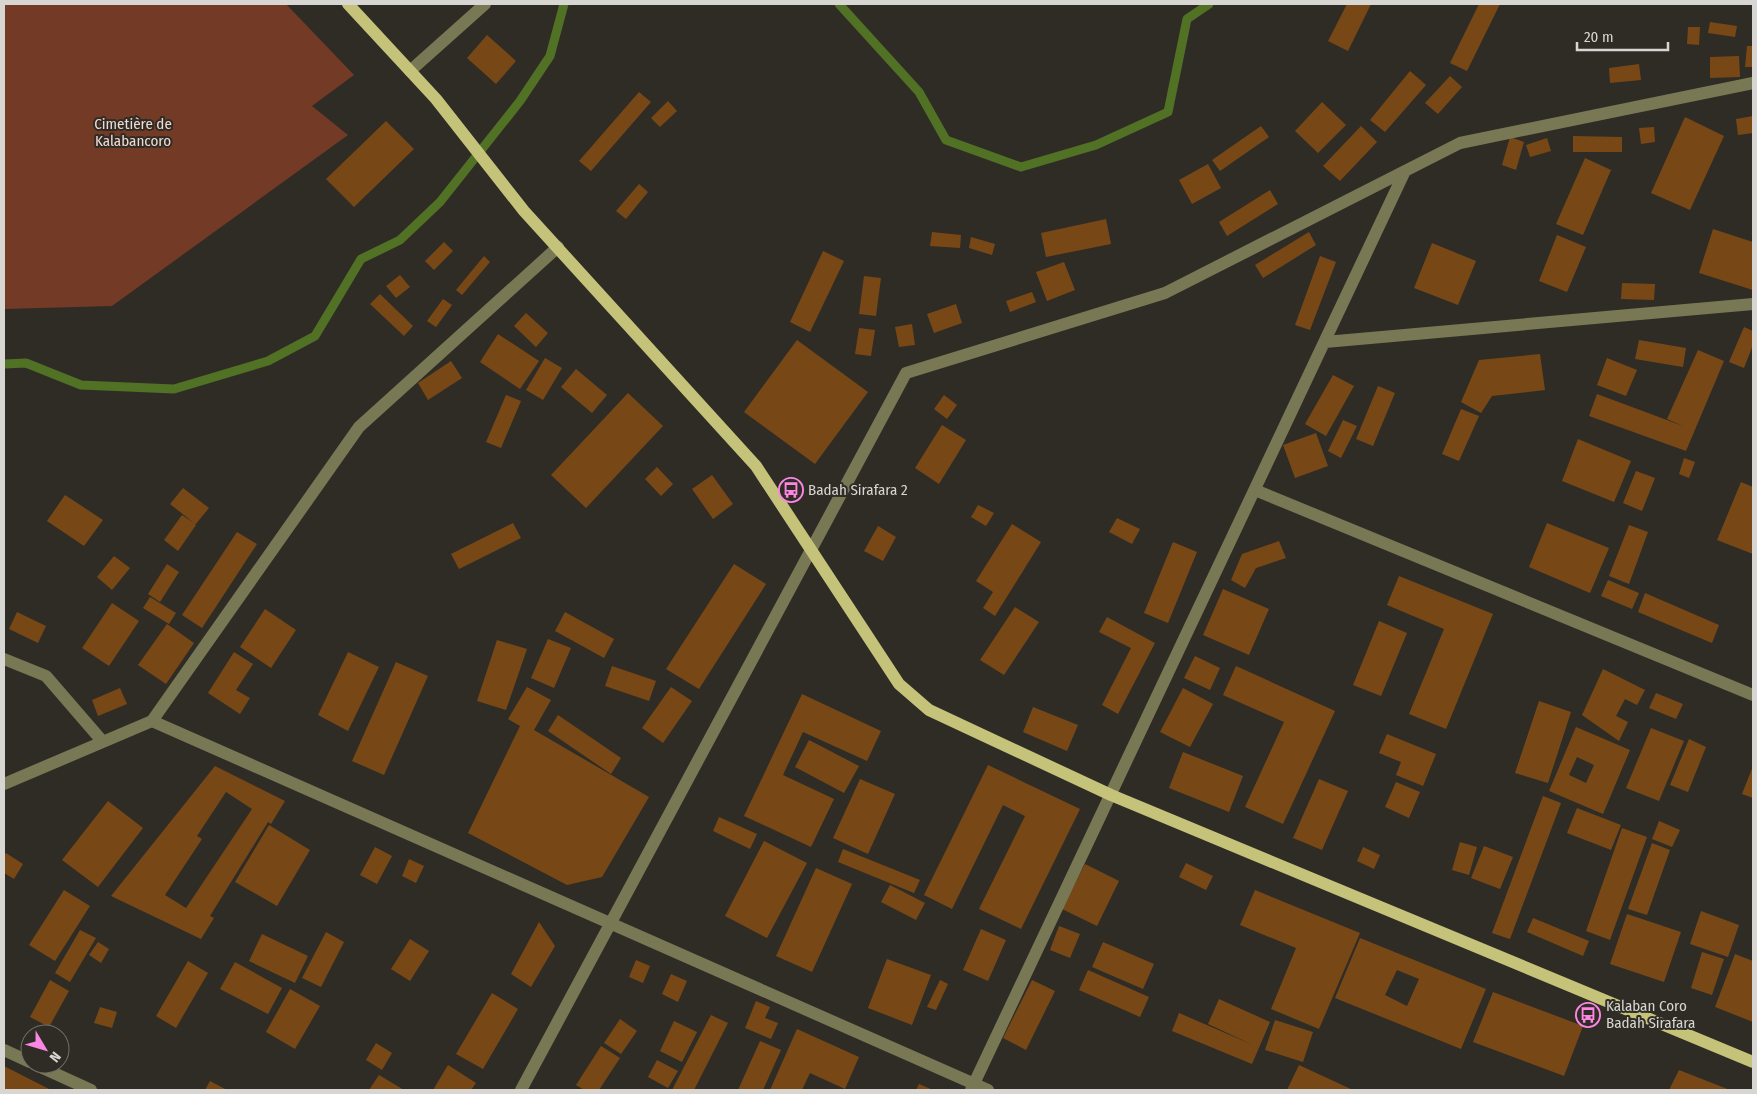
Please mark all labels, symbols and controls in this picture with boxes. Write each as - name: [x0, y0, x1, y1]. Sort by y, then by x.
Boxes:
- scale bar: [1577, 20, 1668, 52]
- text: 20 m: [1584, 28, 1614, 46]
- park label: Cimetière de Kalabancoro: [94, 115, 172, 150]
- bus stop icon: Badah Sirafara 2: [778, 477, 804, 503]
- place label: Badah Sirafara 2: [808, 481, 908, 499]
- place label: Kalaban Coro Badah Sirafara: [1606, 997, 1695, 1032]
- bus stop icon: Kalaban Coro Badah Sirafara: [1575, 1002, 1601, 1028]
- north arrow: [20, 1024, 70, 1074]
- text: N: [46, 1048, 64, 1065]

